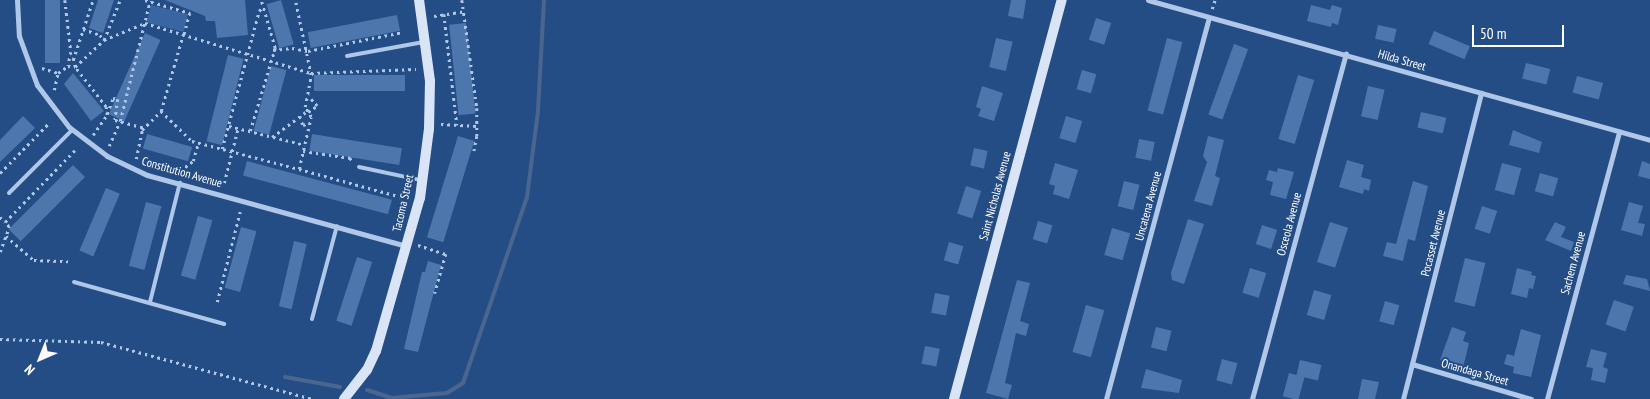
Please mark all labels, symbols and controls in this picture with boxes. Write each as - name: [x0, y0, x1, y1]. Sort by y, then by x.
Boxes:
- scale bar: [1475, 15, 1568, 47]
- text: 50 m: [1480, 24, 1506, 43]
- street label: Hilda Street: [1376, 46, 1428, 74]
- street label: Saint Nicholas Avenue: [976, 150, 1014, 242]
- street label: Constitution Avenue: [140, 154, 224, 190]
- street label: Uncatena Avenue: [1132, 170, 1164, 242]
- street label: Tacoma Street: [389, 173, 417, 233]
- street label: Osceola Avenue: [1274, 191, 1304, 257]
- street label: Pocasset Avenue: [1418, 208, 1448, 278]
- street label: Sachem Avenue: [1558, 230, 1588, 296]
- north arrow: [15, 334, 65, 384]
- street label: Onandaga Street: [1440, 356, 1510, 388]
- text: N: [21, 361, 39, 379]

